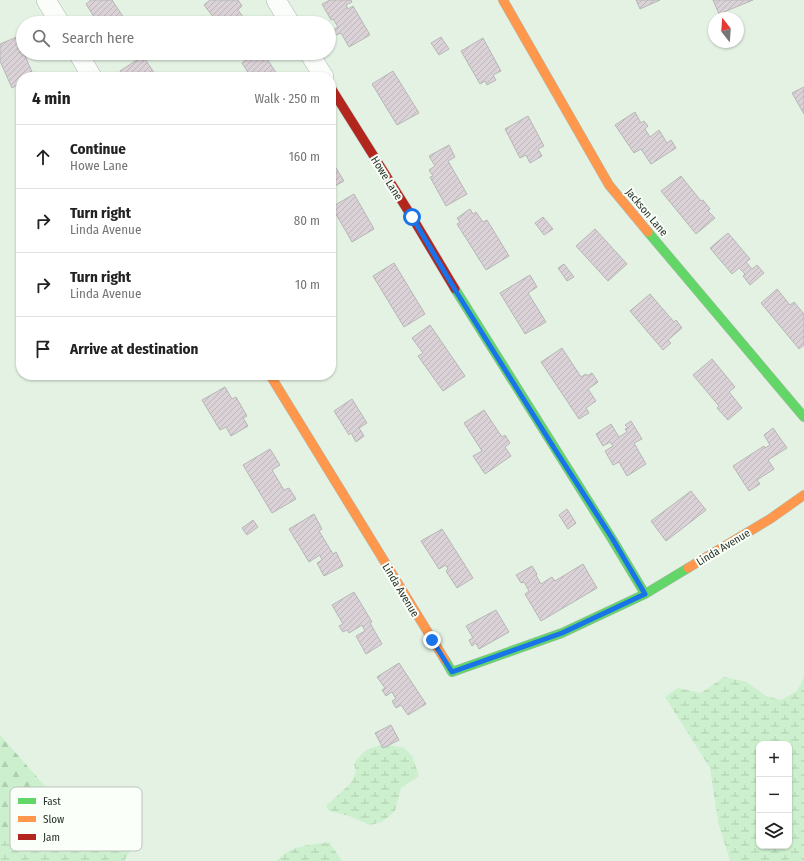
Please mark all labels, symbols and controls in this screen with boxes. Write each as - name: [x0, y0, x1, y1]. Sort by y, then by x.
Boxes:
- north arrow: [708, 12, 744, 48]
- search box: [16, 16, 336, 60]
- icon: search: [30, 27, 52, 49]
- text: Search here: [62, 29, 134, 47]
- text: 4 min: [32, 88, 71, 109]
- text: Walk · 250 m: [255, 91, 320, 106]
- text: Continue: [70, 140, 126, 158]
- icon: ahead: [32, 146, 54, 168]
- text: 160 m: [289, 149, 320, 164]
- street label: Howe Lane: [368, 154, 405, 203]
- text: Howe Lane: [70, 158, 128, 173]
- street label: Jackson Lane: [623, 186, 670, 239]
- text: Turn right: [70, 204, 131, 222]
- route start: [403, 208, 421, 226]
- icon: right: [32, 210, 54, 232]
- text: 80 m: [294, 213, 320, 228]
- text: Linda Avenue: [70, 222, 141, 237]
- text: Turn right: [70, 268, 131, 286]
- icon: right: [32, 274, 54, 296]
- text: 10 m: [295, 277, 320, 292]
- text: Linda Avenue: [70, 286, 141, 301]
- icon: arrive: [32, 338, 54, 360]
- text: Arrive at destination: [70, 340, 198, 358]
- street label: Linda Avenue: [694, 526, 752, 569]
- street label: Linda Avenue: [379, 561, 422, 619]
- route end: [423, 631, 441, 649]
- map controls: [756, 741, 792, 849]
- button: +: [756, 741, 792, 777]
- button: −: [756, 777, 792, 813]
- legend: [10, 787, 142, 851]
- text: Fast: [43, 795, 61, 808]
- text: Slow: [43, 813, 64, 826]
- button: layers: [756, 813, 792, 849]
- text: Jam: [43, 831, 60, 844]

